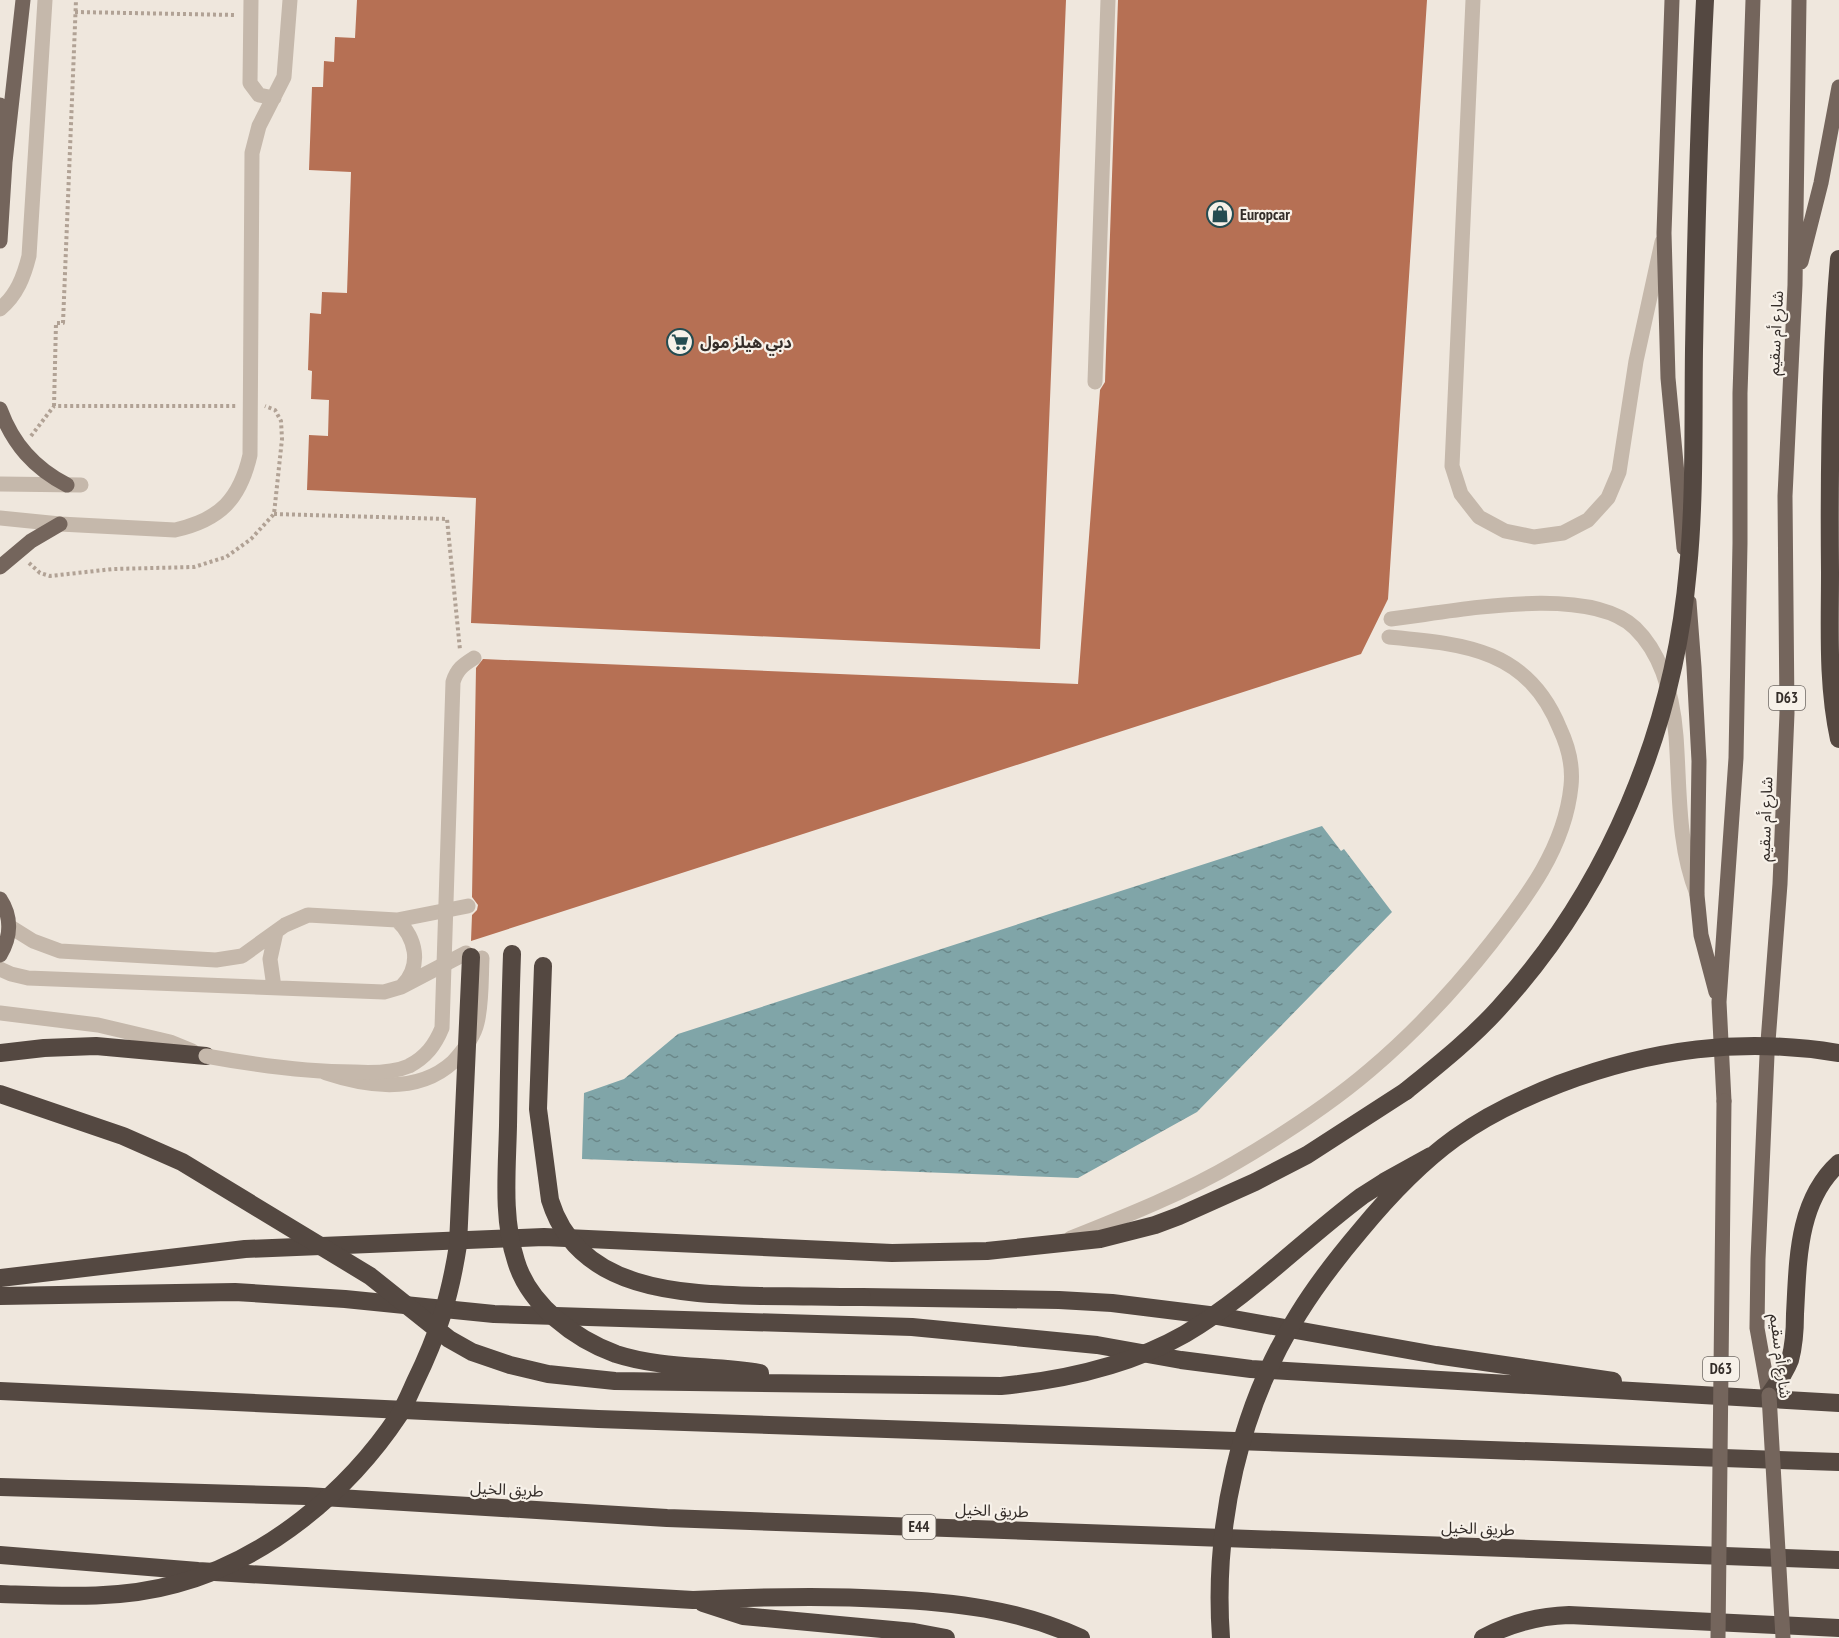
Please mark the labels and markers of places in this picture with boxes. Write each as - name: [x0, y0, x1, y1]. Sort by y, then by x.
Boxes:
- shop icon: Europcar: [1205, 199, 1235, 229]
- place label: Europcar: [1240, 204, 1290, 224]
- supermarket icon: دبي هيلز مول: [665, 327, 695, 357]
- place label: دبي هيلز مول: [700, 332, 792, 356]

